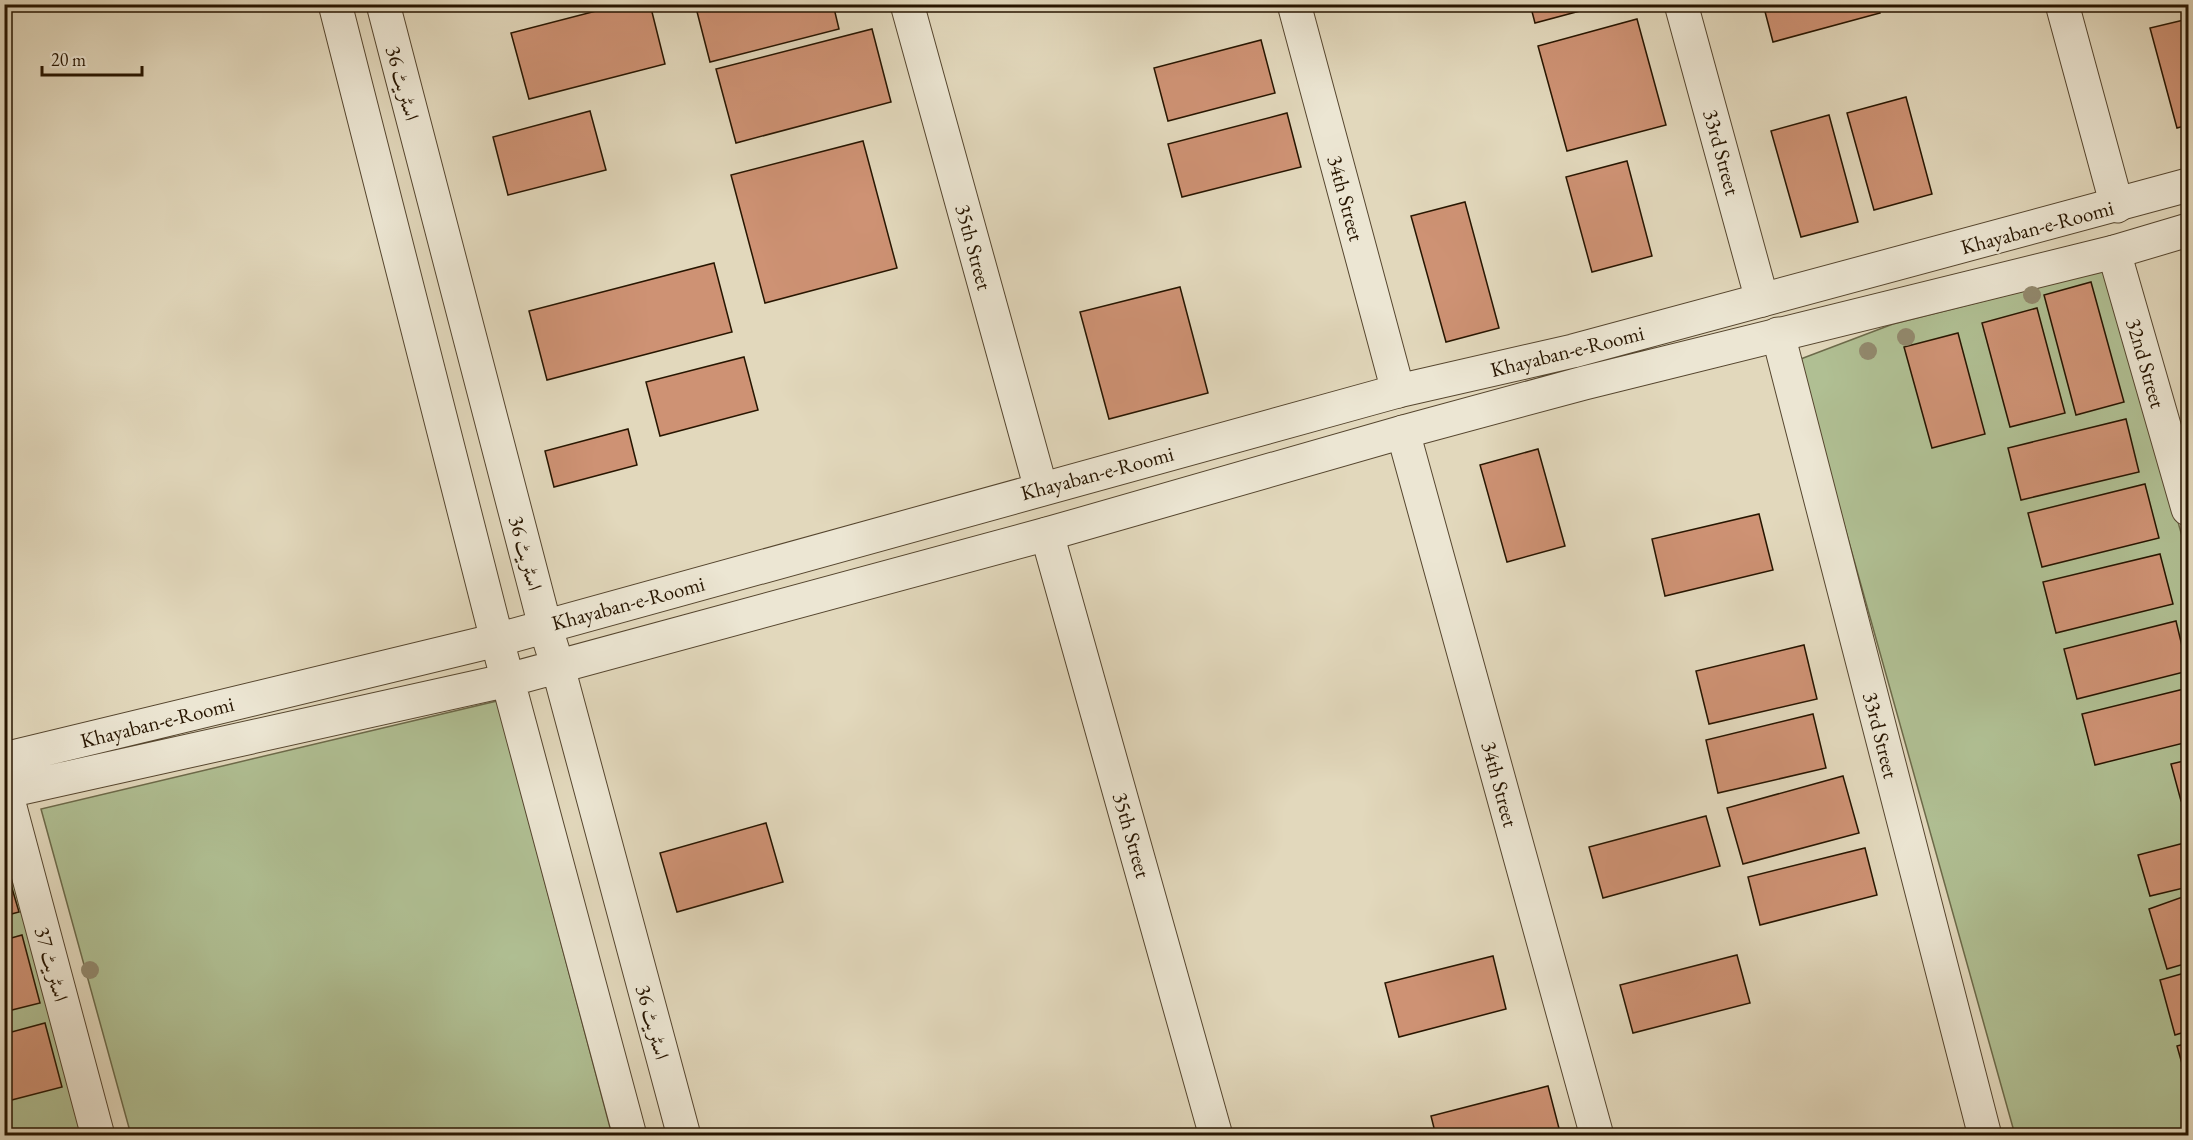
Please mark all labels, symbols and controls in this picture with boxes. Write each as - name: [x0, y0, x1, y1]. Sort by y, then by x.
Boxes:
- scale bar: [42, 39, 142, 77]
- street label: اسٹریٹ 36: [380, 43, 426, 123]
- text: 20 m: [51, 48, 86, 71]
- street label: 33rd Street: [1698, 106, 1747, 198]
- street label: 34th Street: [1322, 152, 1371, 244]
- street label: Khayaban-e-Roomi: [1958, 194, 2116, 260]
- street label: 35th Street: [950, 201, 999, 293]
- street label: 32nd Street: [2120, 315, 2172, 411]
- street label: Khayaban-e-Roomi: [1487, 319, 1647, 383]
- street label: Khayaban-e-Roomi: [1018, 440, 1176, 506]
- street label: اسٹریٹ 36: [503, 513, 549, 593]
- street label: Khayaban-e-Roomi: [549, 570, 707, 636]
- street label: 33rd Street: [1857, 689, 1905, 781]
- street label: Khayaban-e-Roomi: [77, 690, 237, 754]
- street label: 34th Street: [1476, 738, 1525, 830]
- street label: 35th Street: [1107, 789, 1157, 881]
- street label: اسٹریٹ 37: [29, 924, 75, 1004]
- street label: اسٹریٹ 36: [630, 982, 676, 1062]

